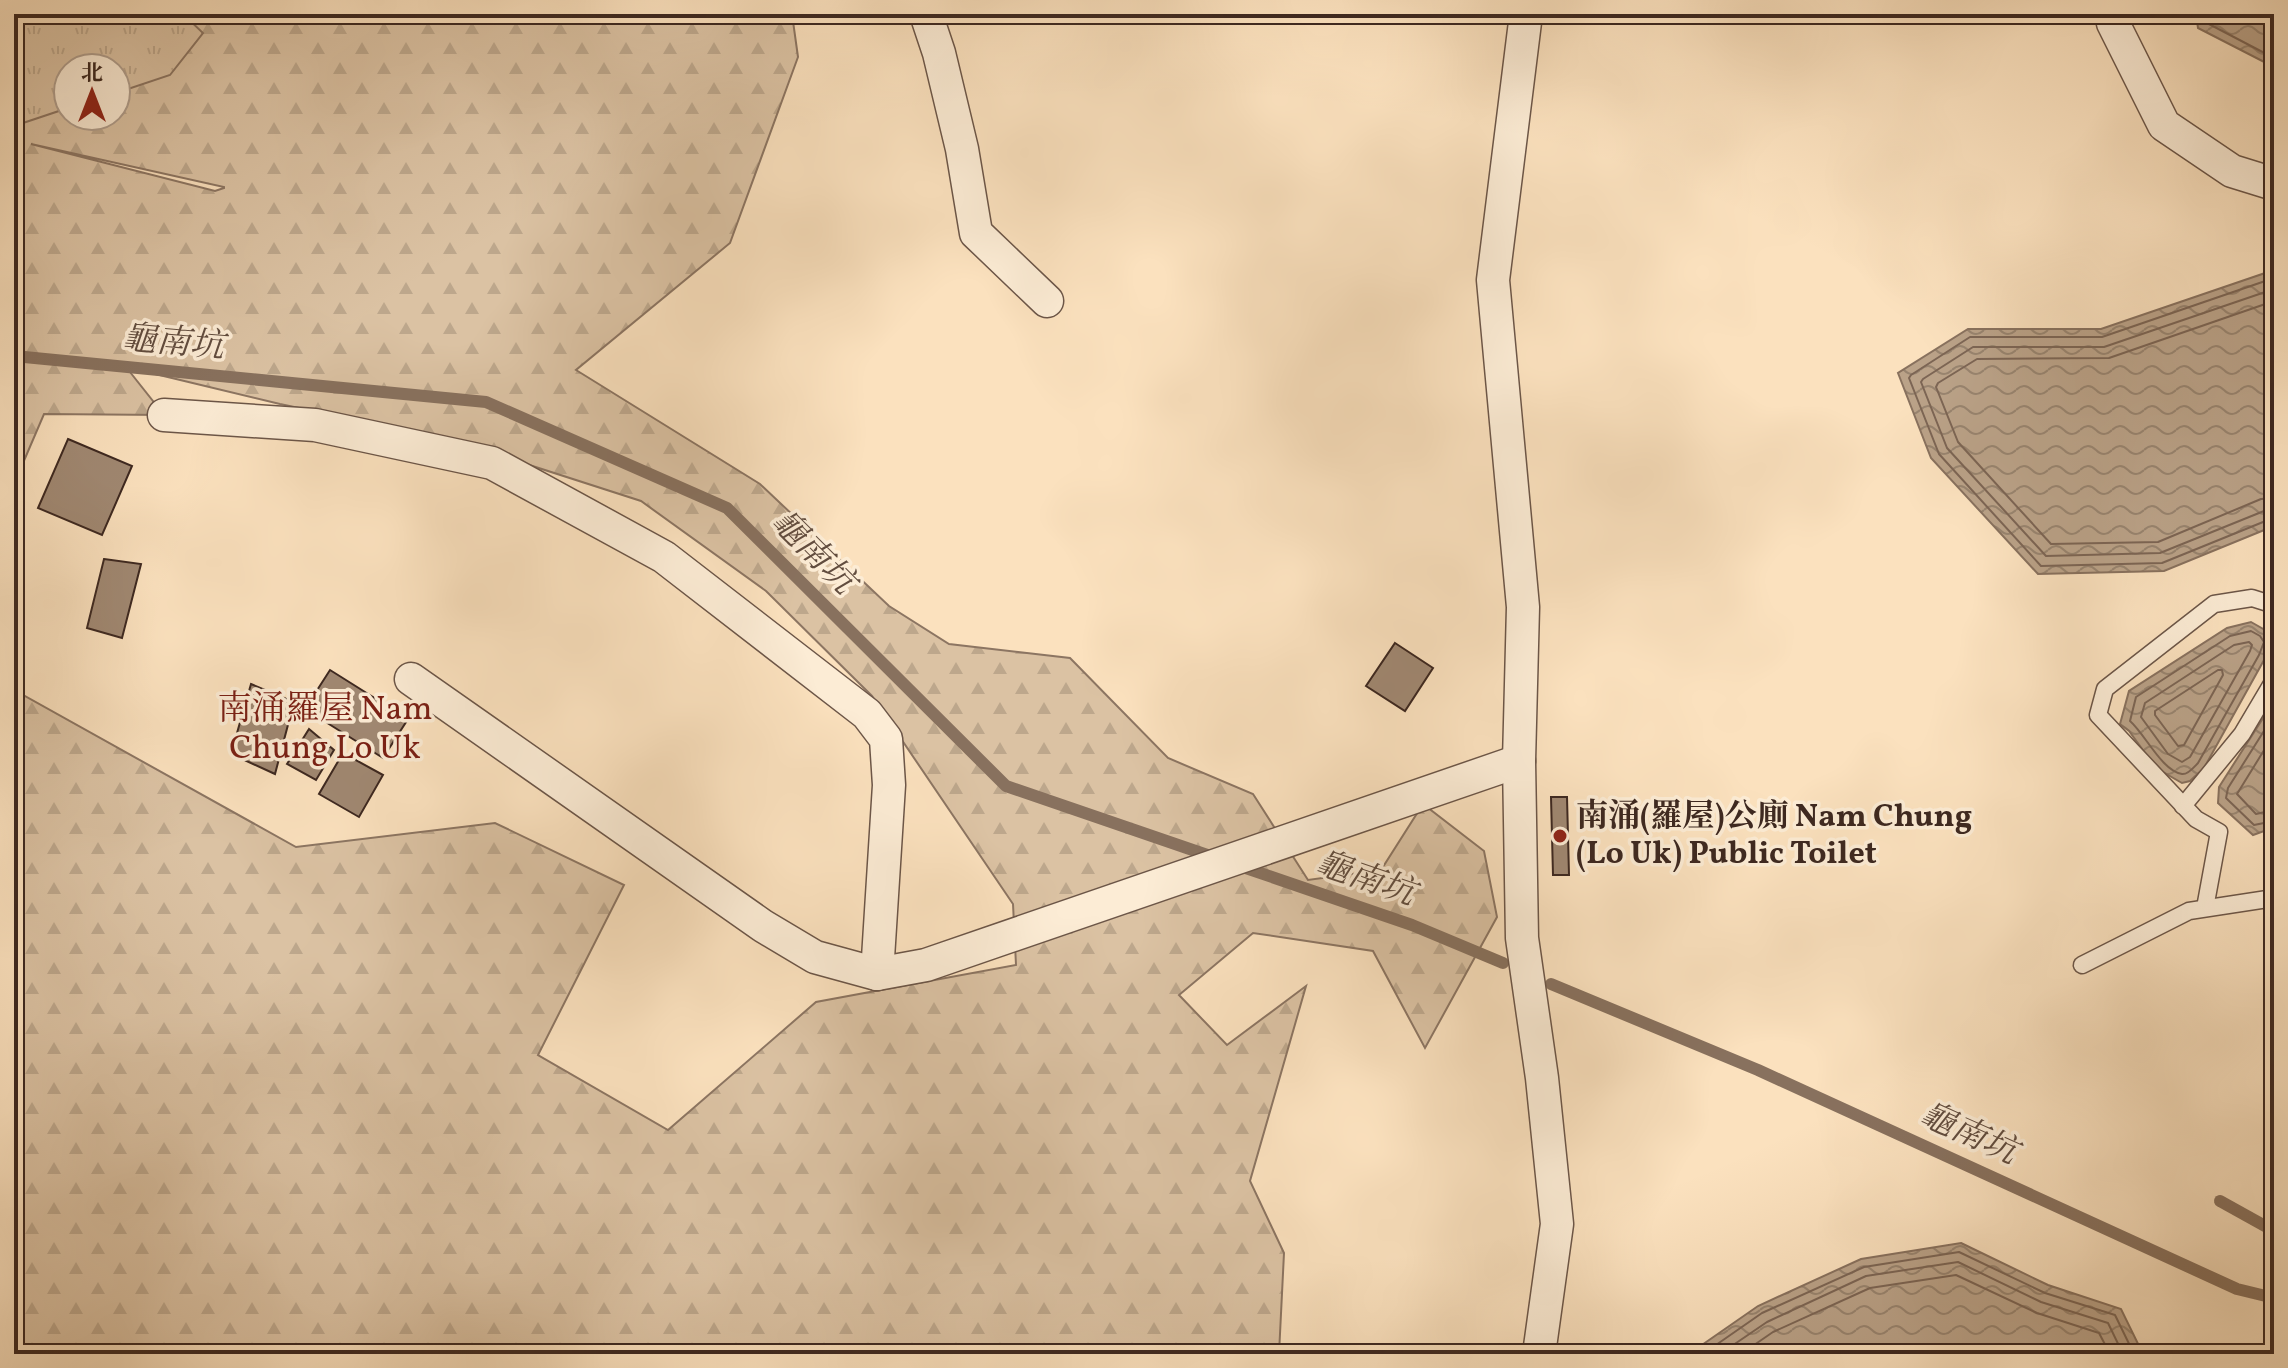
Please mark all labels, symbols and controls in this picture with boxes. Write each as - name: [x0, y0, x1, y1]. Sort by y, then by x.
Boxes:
- north arrow: [52, 52, 132, 132]
- text: 北: [81, 59, 103, 90]
- water label: 龜南坑: [120, 316, 231, 372]
- water label: 龜南坑: [759, 500, 868, 609]
- district label: 南涌羅屋 Nam Chung Lo Uk: [217, 687, 433, 773]
- place label: 南涌(羅屋)公廁 Nam Chung (Lo Uk) Public Toilet: [1576, 796, 1972, 877]
- marker: 南涌(羅屋)公廁 Nam Chung (Lo Uk) Public Toilet: [1551, 827, 1569, 845]
- water label: 龜南坑: [1309, 841, 1426, 920]
- water label: 龜南坑: [1912, 1093, 2029, 1179]

